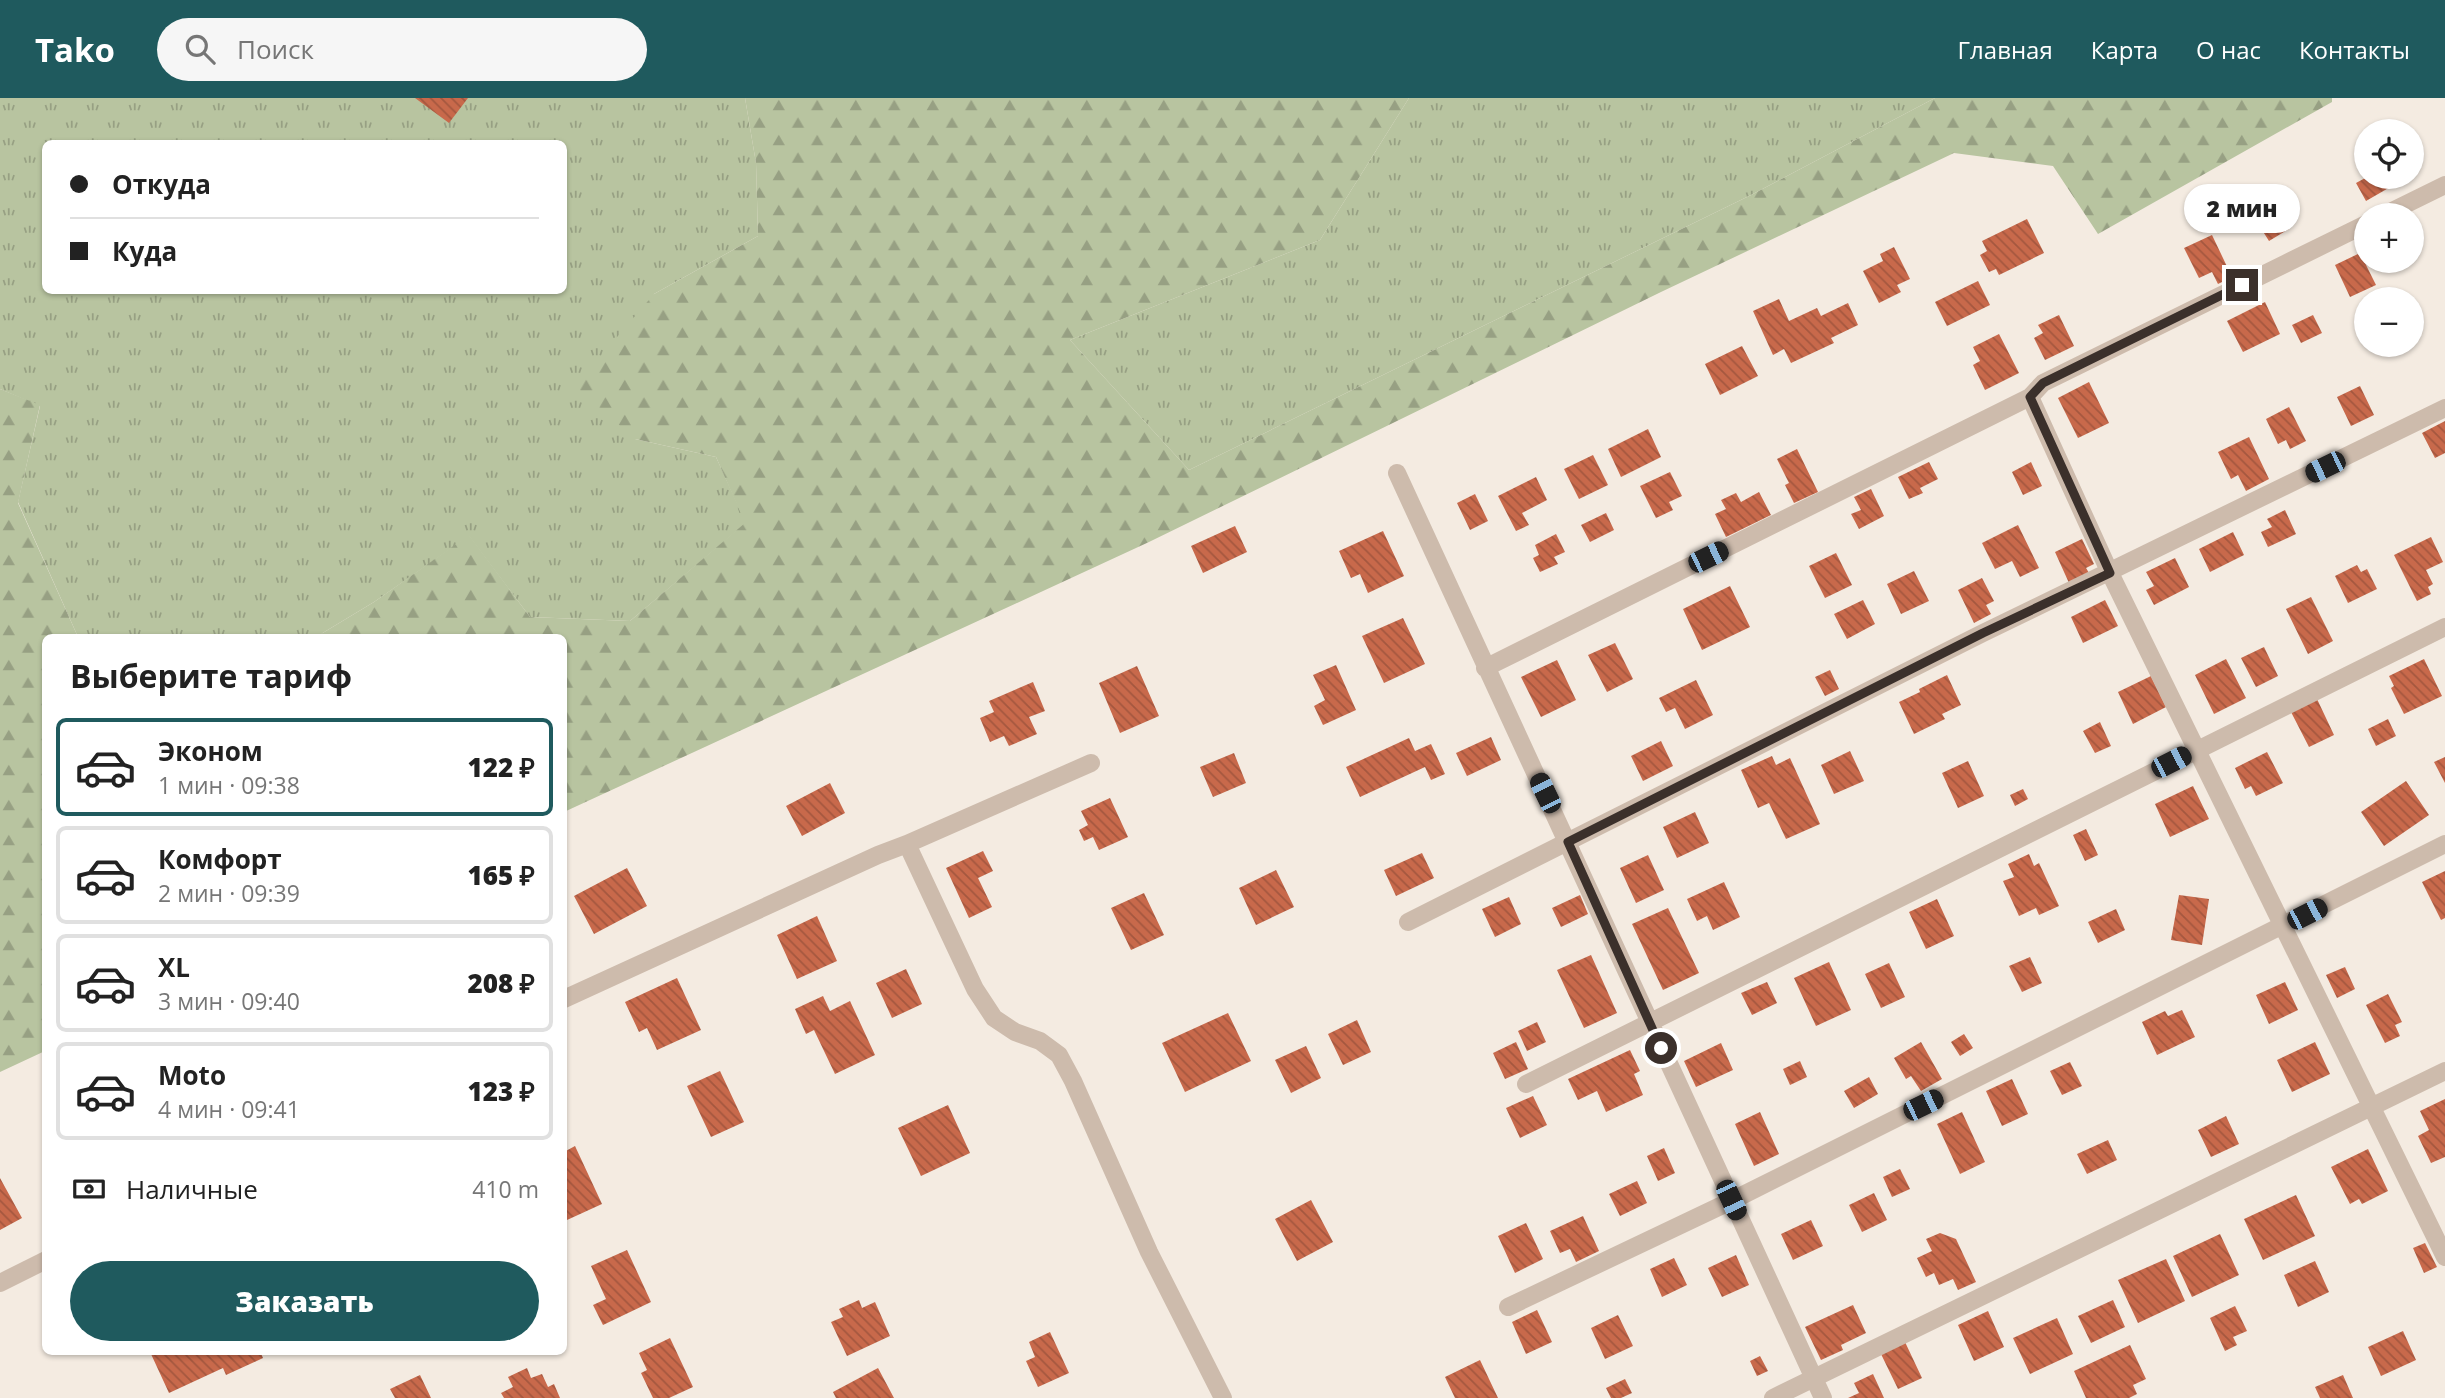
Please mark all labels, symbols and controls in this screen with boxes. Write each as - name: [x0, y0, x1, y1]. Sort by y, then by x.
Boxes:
- search box: [157, 18, 647, 81]
- text: Tako: [35, 27, 115, 72]
- icon: search: [181, 30, 219, 68]
- text: Поиск: [237, 31, 314, 67]
- text: Главная: [1958, 33, 2053, 66]
- text: Карта: [2091, 33, 2158, 66]
- text: О нас: [2196, 33, 2261, 66]
- text: Контакты: [2299, 33, 2410, 66]
- map controls: [2354, 119, 2424, 357]
- button: locate: [2354, 119, 2424, 189]
- text: Откуда: [112, 166, 211, 202]
- callout: 2 мин: [2184, 184, 2300, 232]
- text: 2 мин: [2207, 192, 2277, 224]
- button: +: [2354, 203, 2424, 273]
- text: Куда: [112, 233, 177, 269]
- route end: [2226, 269, 2258, 301]
- button: −: [2354, 287, 2424, 357]
- car: [2302, 448, 2349, 486]
- car: [1685, 538, 1732, 576]
- text: Выберите тариф: [70, 654, 352, 697]
- text: Эконом: [158, 733, 263, 769]
- icon: car: [74, 736, 137, 799]
- car: [2148, 743, 2195, 781]
- text: 122 ₽: [467, 749, 535, 785]
- text: 1 мин · 09:38: [158, 769, 300, 801]
- car: [1527, 770, 1564, 816]
- text: Комфорт: [158, 841, 282, 877]
- icon: car: [74, 844, 137, 907]
- text: 165 ₽: [467, 857, 535, 893]
- text: 2 мин · 09:39: [158, 877, 300, 909]
- car: [2284, 895, 2331, 933]
- text: XL: [158, 949, 190, 985]
- icon: car: [74, 952, 137, 1015]
- text: 208 ₽: [467, 965, 535, 1001]
- text: 3 мин · 09:40: [158, 985, 300, 1017]
- route start: [1645, 1032, 1677, 1064]
- text: Moto: [158, 1057, 226, 1093]
- icon: car: [74, 1060, 137, 1123]
- text: 123 ₽: [467, 1073, 535, 1109]
- car: [1900, 1086, 1947, 1124]
- text: 4 мин · 09:41: [158, 1093, 300, 1125]
- icon: cash: [70, 1170, 108, 1208]
- text: Наличные: [126, 1171, 258, 1207]
- text: 410 m: [472, 1173, 539, 1205]
- car: [1713, 1177, 1750, 1223]
- button: Заказать: [70, 1261, 539, 1341]

